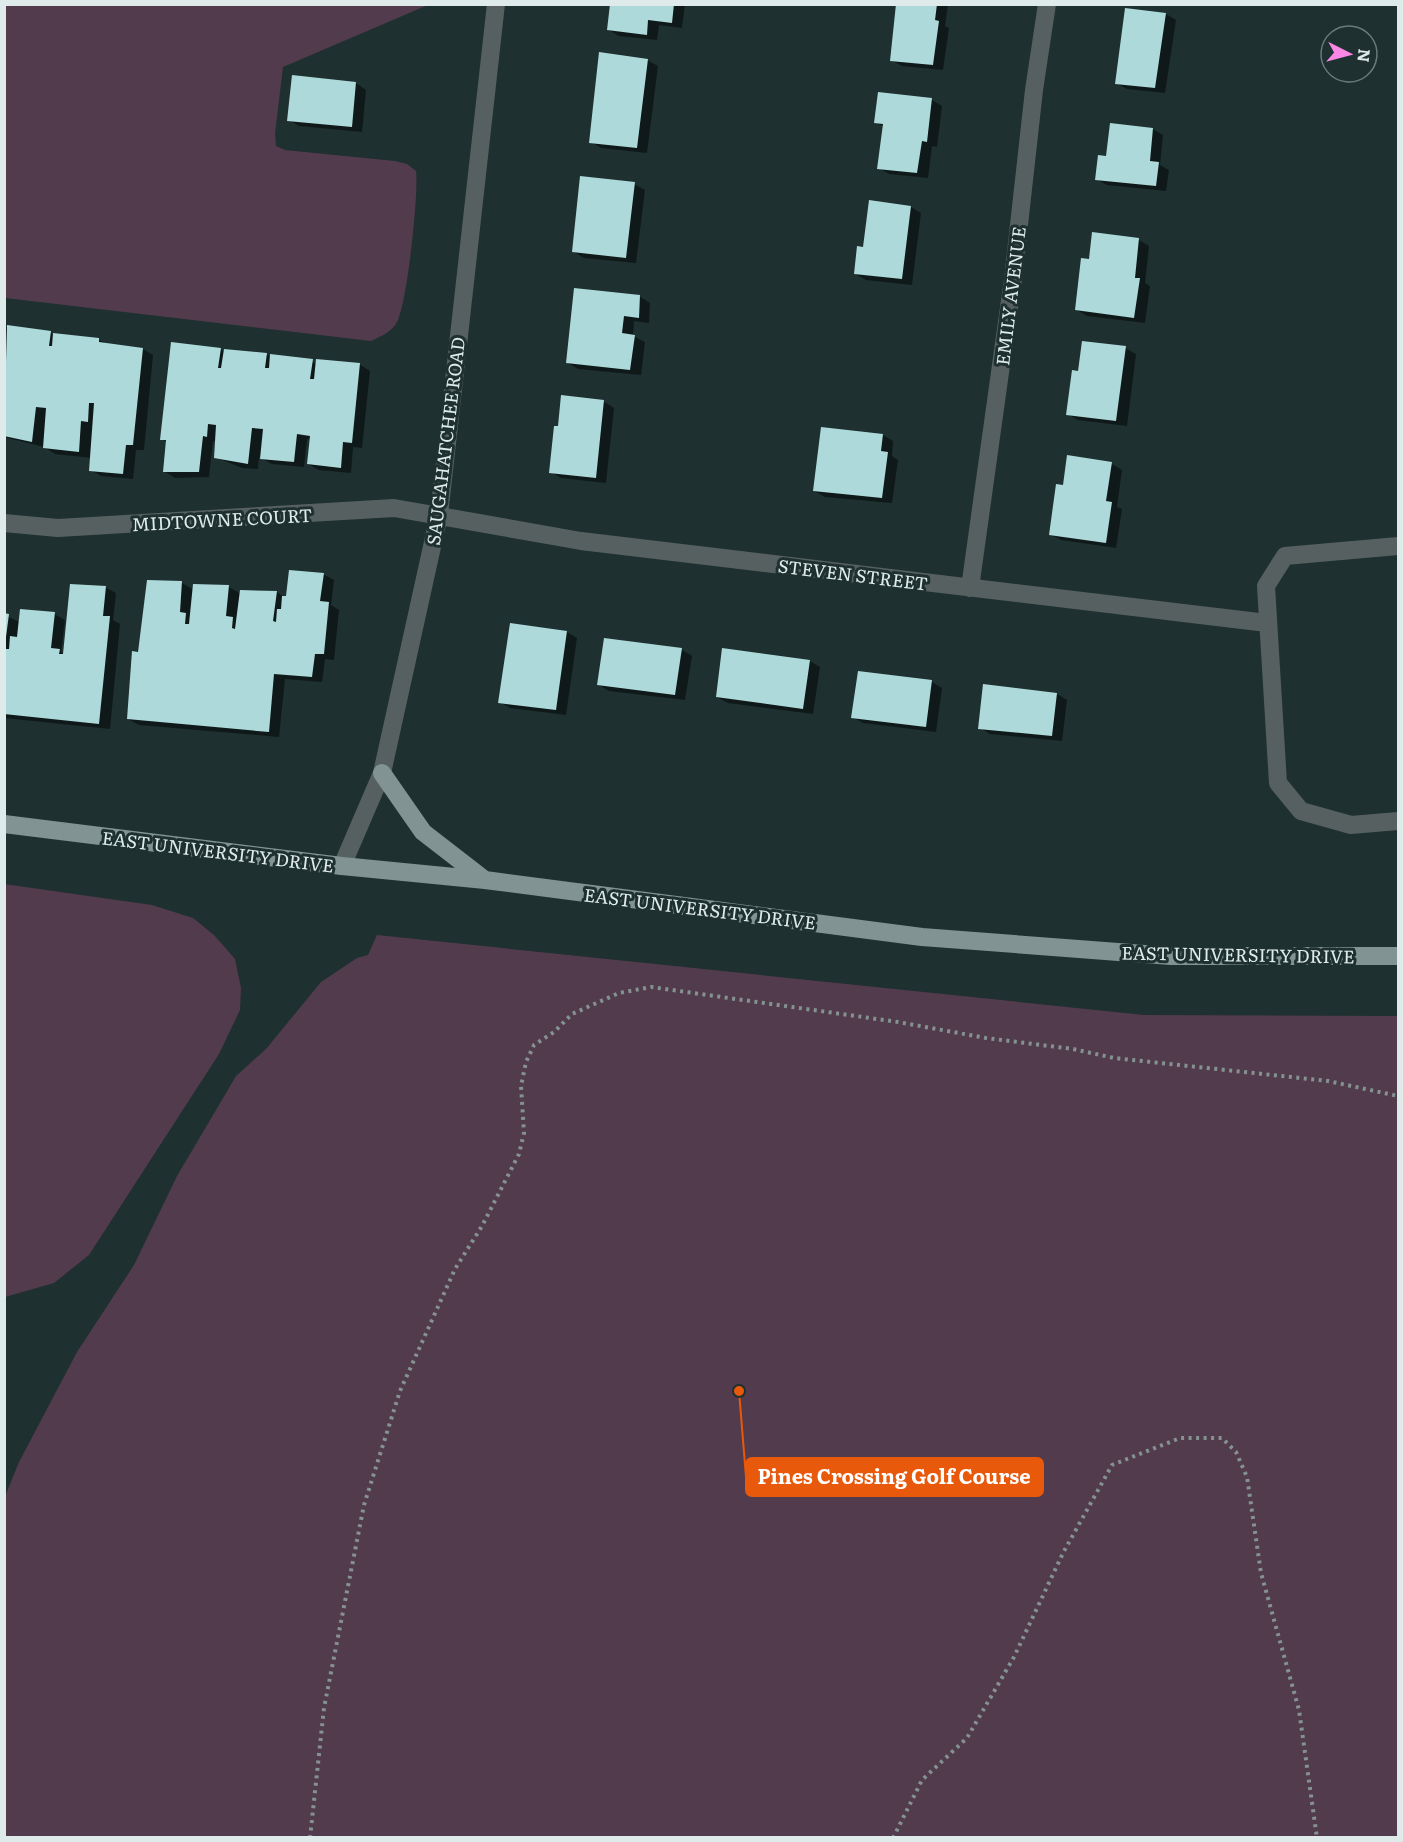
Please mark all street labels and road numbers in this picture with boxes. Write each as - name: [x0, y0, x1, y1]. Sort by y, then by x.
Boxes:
- street label: EMILY AVENUE: [988, 225, 1032, 367]
- street label: SAUGAHATCHEE ROAD: [419, 335, 471, 547]
- street label: MIDTOWNE COURT: [131, 501, 313, 537]
- street label: STEVEN STREET: [777, 551, 929, 597]
- street label: EAST UNIVERSITY DRIVE: [100, 823, 336, 879]
- street label: EAST UNIVERSITY DRIVE: [582, 880, 818, 936]
- street label: EAST UNIVERSITY DRIVE: [1121, 938, 1355, 970]

